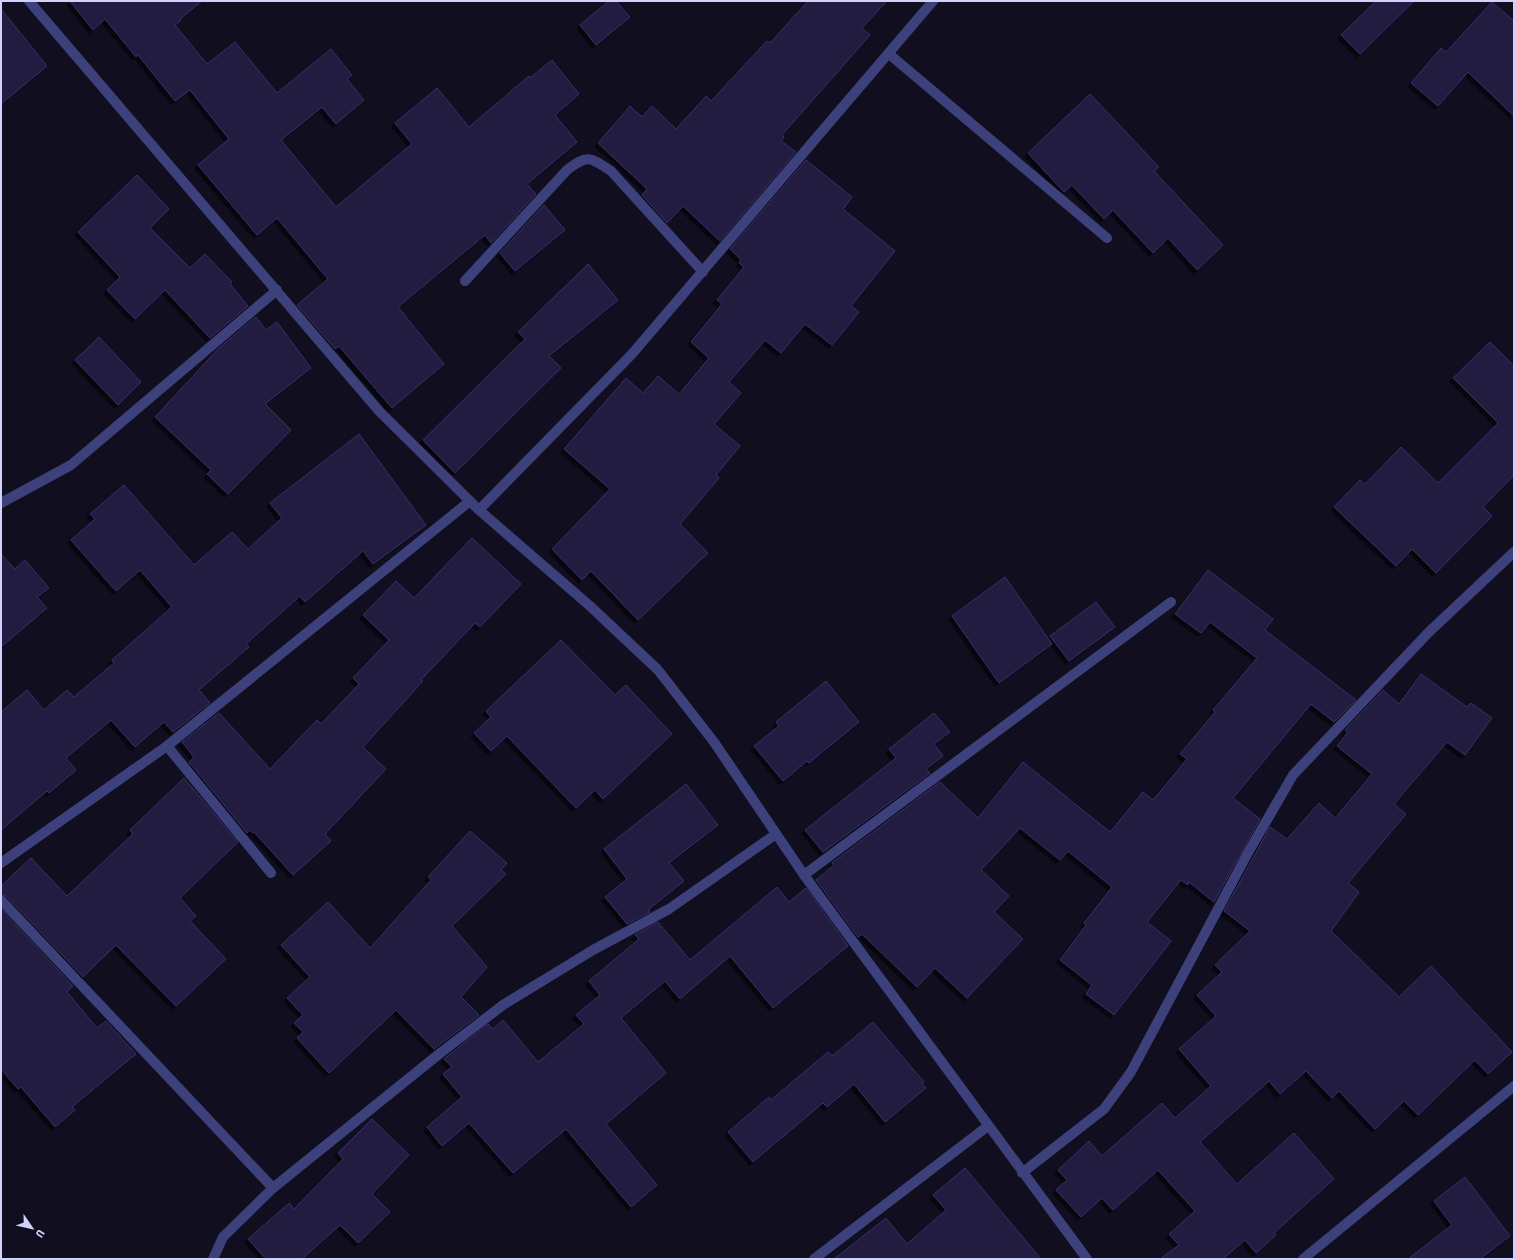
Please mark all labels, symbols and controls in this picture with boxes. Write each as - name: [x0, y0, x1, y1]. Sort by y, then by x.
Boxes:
- north arrow: [12, 1208, 52, 1248]
- text: U: [33, 1228, 47, 1240]

